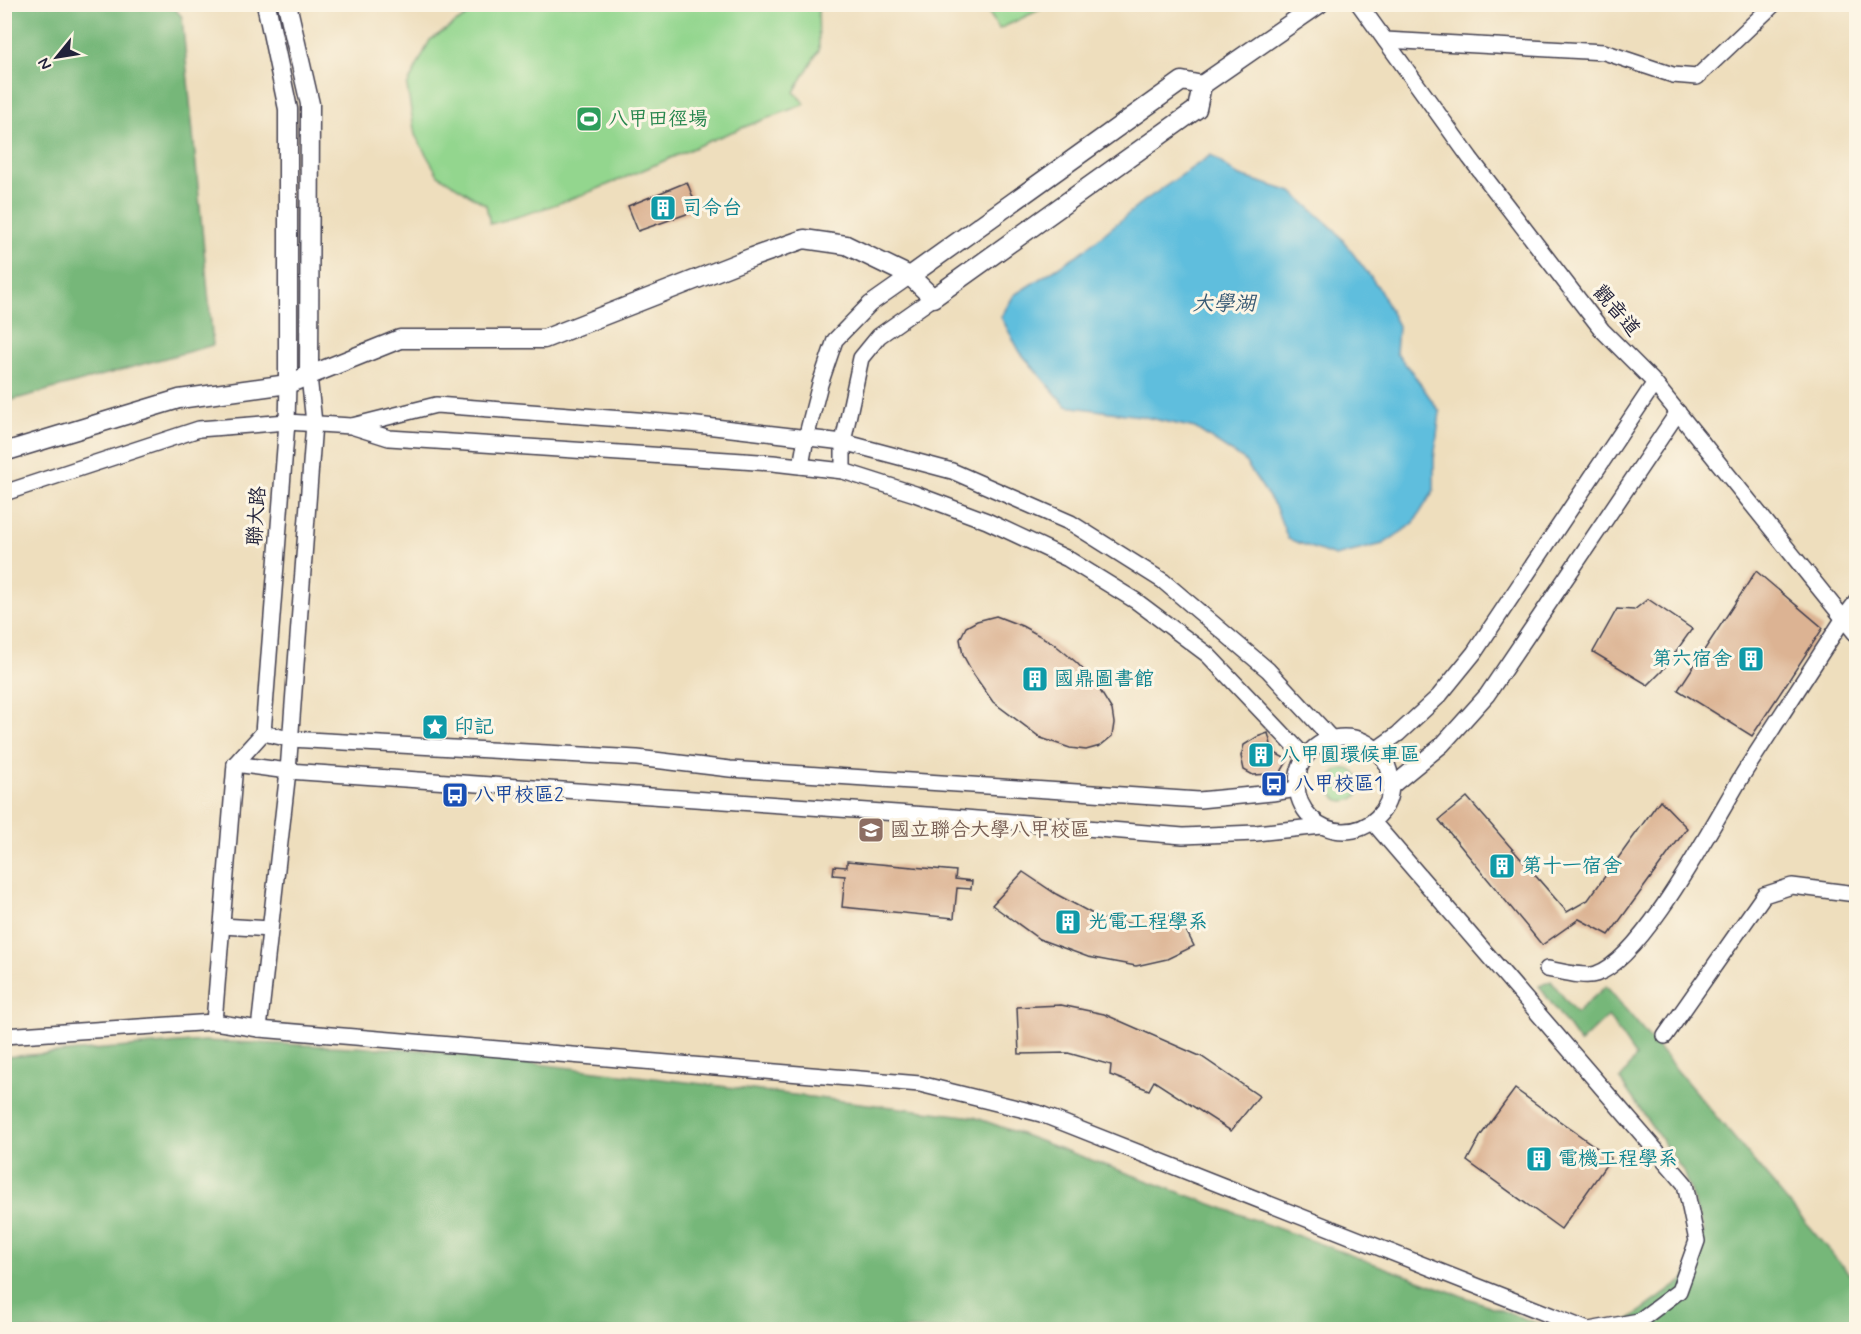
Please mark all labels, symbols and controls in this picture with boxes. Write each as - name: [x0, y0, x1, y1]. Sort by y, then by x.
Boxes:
- north arrow: [27, 27, 87, 87]
- text: N: [34, 54, 57, 74]
- sports icon: 八甲田徑場: [574, 104, 604, 134]
- place label: 八甲田徑場: [608, 106, 708, 133]
- building icon: 司令台: [648, 193, 678, 223]
- place label: 司令台: [682, 195, 742, 222]
- street label: 觀音道: [1586, 280, 1646, 342]
- water label: 大學湖: [1193, 290, 1257, 318]
- street label: 聯大路: [241, 484, 273, 547]
- building icon: 第六宿舍: [1736, 644, 1766, 674]
- place label: 第六宿舍: [1652, 646, 1732, 673]
- building icon: 國鼎圖書館: [1020, 664, 1050, 694]
- place label: 國鼎圖書館: [1054, 666, 1154, 693]
- place icon: 印記: [420, 712, 450, 742]
- place label: 印記: [454, 714, 494, 741]
- building icon: 八甲圓環候車區: [1246, 740, 1276, 770]
- place label: 八甲圓環候車區: [1280, 742, 1420, 769]
- bus stop icon: 八甲校區1: [1259, 769, 1289, 799]
- place label: 八甲校區1: [1294, 771, 1383, 798]
- bus stop icon: 八甲校區2: [440, 780, 470, 810]
- place label: 八甲校區2: [474, 782, 564, 809]
- school or university icon: 國立聯合大學八甲校區: [856, 815, 886, 845]
- place label: 國立聯合大學八甲校區: [890, 817, 1090, 844]
- building icon: 第十一宿舍: [1487, 851, 1517, 881]
- place label: 第十一宿舍: [1522, 853, 1622, 880]
- building icon: 光電工程學系: [1053, 907, 1083, 937]
- place label: 光電工程學系: [1088, 909, 1208, 936]
- building icon: 電機工程學系: [1524, 1144, 1554, 1174]
- place label: 電機工程學系: [1558, 1146, 1678, 1173]

